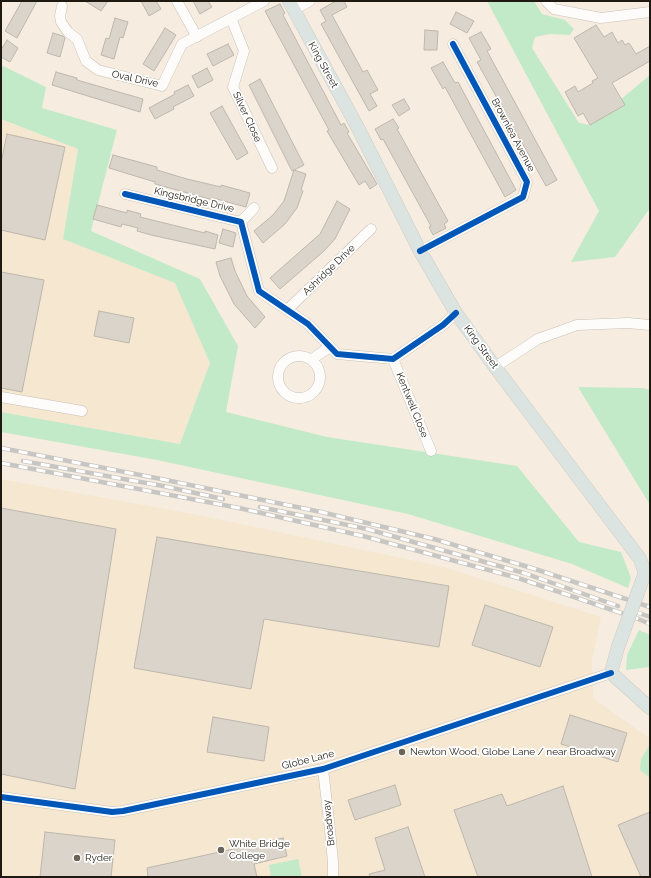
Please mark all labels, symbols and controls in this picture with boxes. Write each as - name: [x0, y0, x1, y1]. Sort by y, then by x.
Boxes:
- street label: King Street: [305, 40, 341, 90]
- street label: Oval Drive: [111, 68, 159, 90]
- street label: Silver Close: [230, 90, 264, 144]
- street label: Brownlea Avenue: [489, 96, 537, 174]
- street label: Kingsbridge Drive: [153, 185, 235, 215]
- street label: Ashridge Drive: [300, 242, 358, 298]
- street label: King Street: [461, 323, 501, 371]
- street label: Kentwell Close: [393, 371, 431, 439]
- place label: Newton Wood, Globe Lane / near Broadway: [410, 746, 616, 758]
- marker: Newton Wood, Globe Lane / near Broadway: [397, 747, 407, 757]
- street label: Globe Lane: [281, 748, 335, 772]
- street label: Broadway: [321, 799, 337, 847]
- place label: White Bridge College: [229, 838, 290, 862]
- marker: White Bridge College: [216, 845, 226, 855]
- place label: Ryder: [85, 852, 112, 864]
- marker: Ryder: [72, 853, 82, 863]

